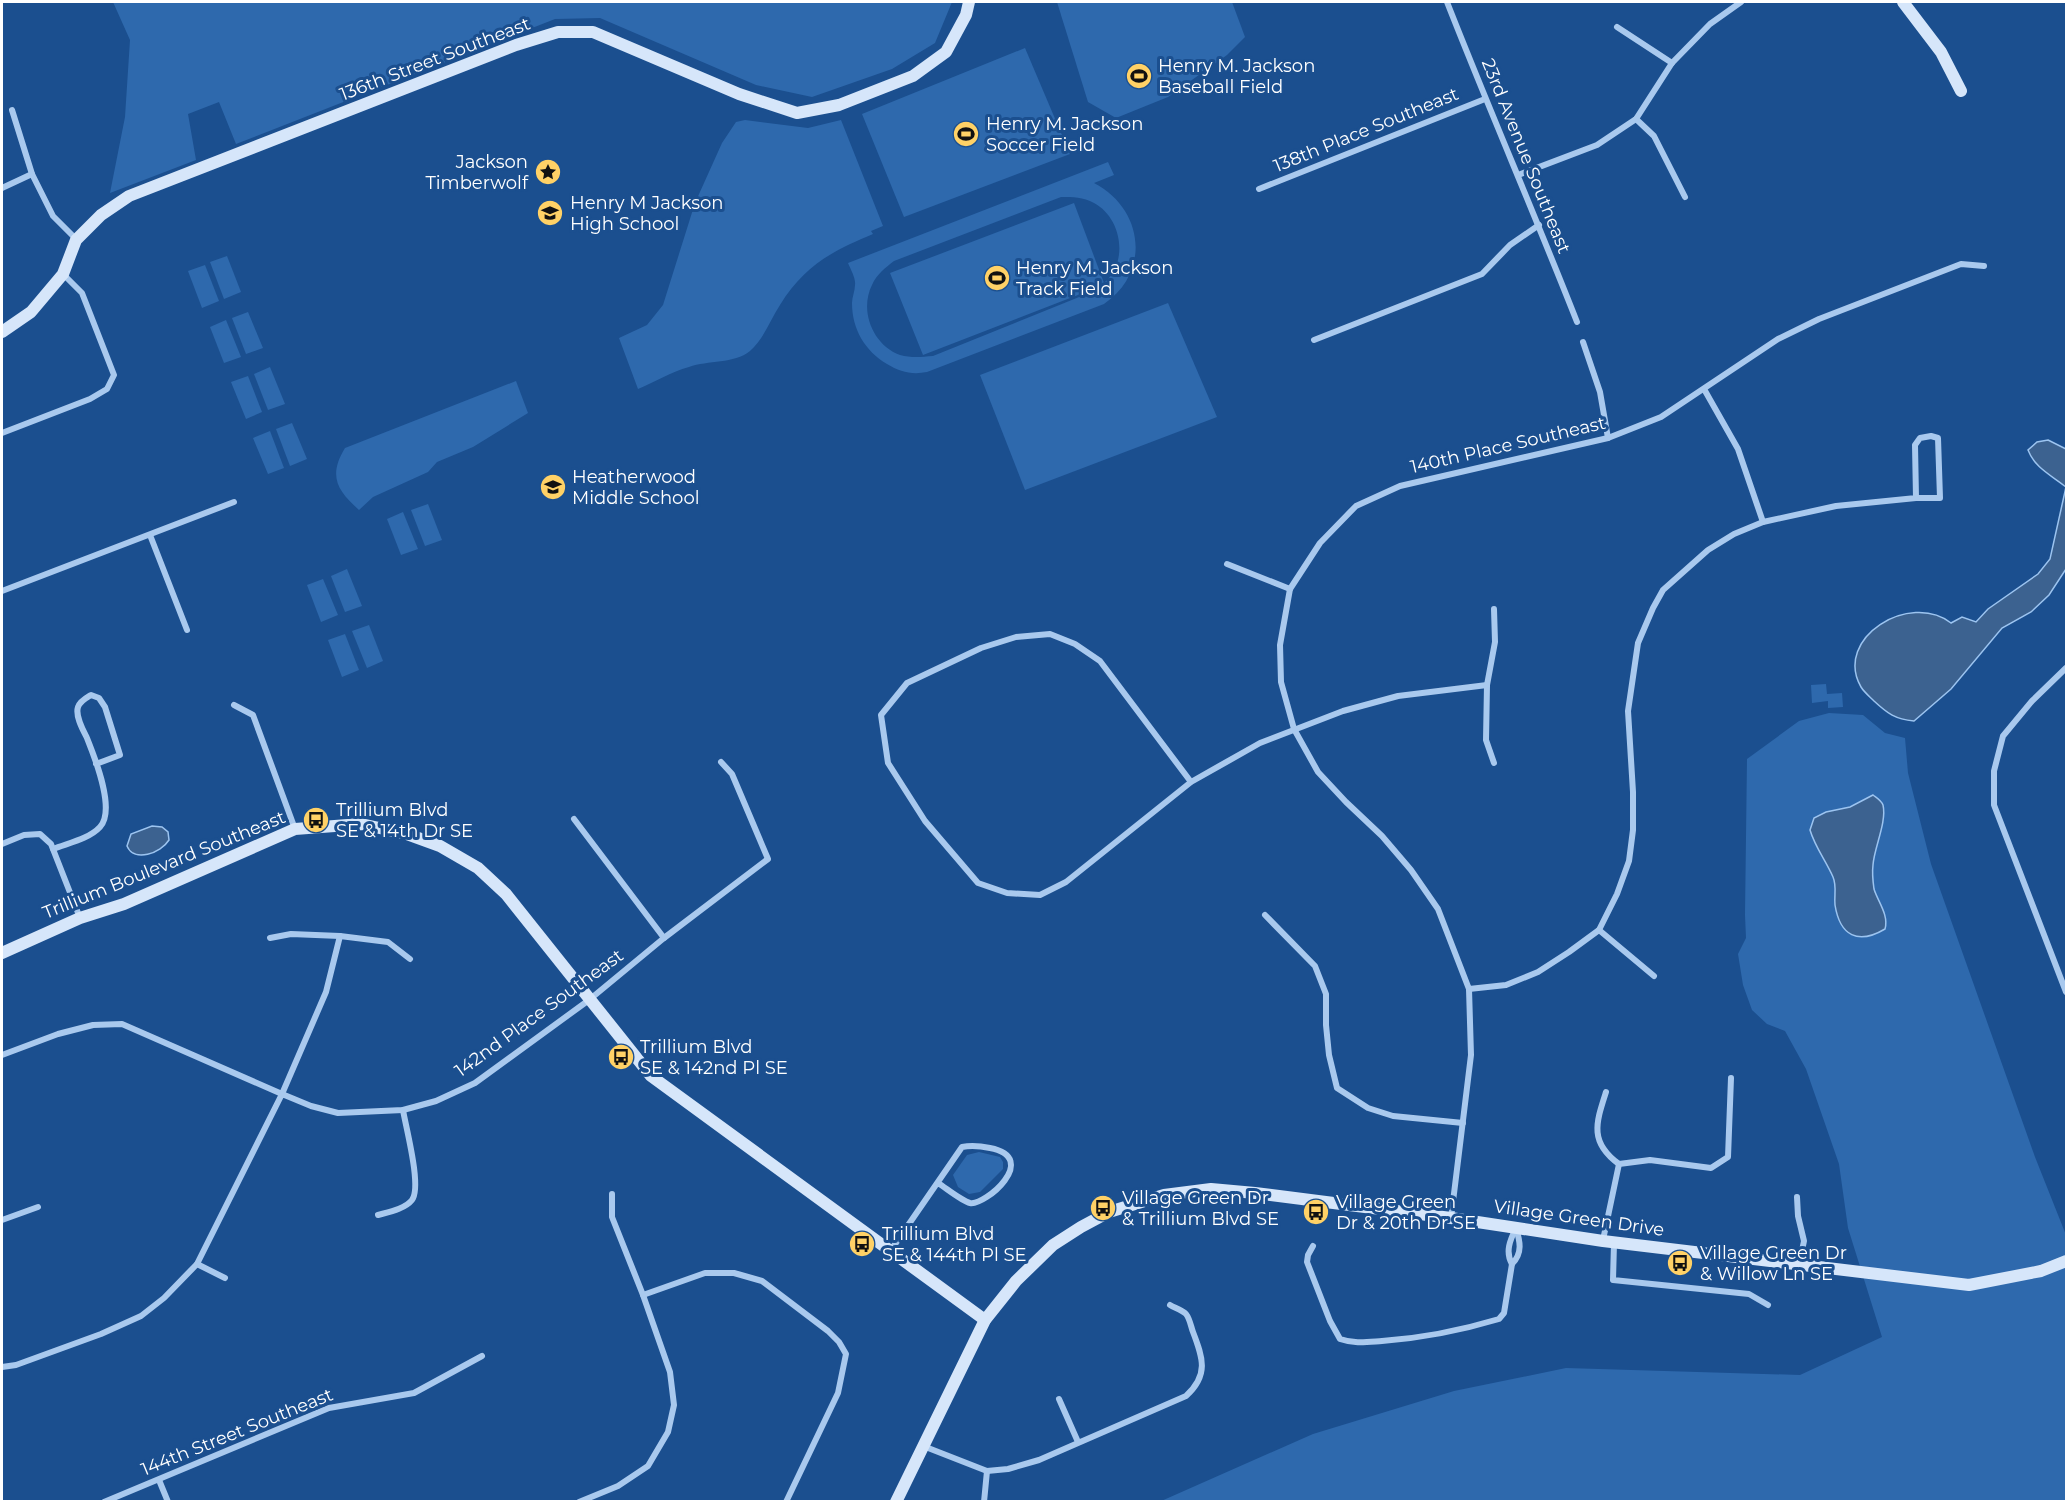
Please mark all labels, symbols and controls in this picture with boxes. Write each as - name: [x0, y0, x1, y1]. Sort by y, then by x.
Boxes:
- street label: 136th Street Southeast: [337, 13, 533, 105]
- place label: Henry M. Jackson Baseball Field: [1158, 55, 1315, 98]
- street label: 23rd Avenue Southeast: [1477, 55, 1575, 257]
- sports icon: Henry M. Jackson Baseball Field: [1124, 61, 1154, 91]
- street label: 138th Place Southeast: [1270, 83, 1462, 177]
- place label: Henry M. Jackson Soccer Field: [986, 113, 1143, 156]
- sports icon: Henry M. Jackson Soccer Field: [951, 119, 981, 149]
- place label: Jackson Timberwolf: [425, 151, 529, 194]
- place icon: Jackson Timberwolf: [533, 157, 563, 187]
- place label: Henry M Jackson High School: [570, 192, 724, 235]
- school or university icon: Henry M Jackson High School: [535, 198, 565, 228]
- place label: Henry M. Jackson Track Field: [1016, 257, 1173, 300]
- sports icon: Henry M. Jackson Track Field: [982, 263, 1012, 293]
- street label: 140th Place Southeast: [1408, 412, 1608, 478]
- place label: Heatherwood Middle School: [572, 466, 700, 509]
- school or university icon: Heatherwood Middle School: [538, 472, 568, 502]
- place label: Trillium Blvd SE & 14th Dr SE: [336, 799, 473, 842]
- bus stop icon: Trillium Blvd SE & 14th Dr SE: [301, 805, 331, 835]
- street label: Trillium Boulevard Southeast: [39, 806, 289, 924]
- street label: 142nd Place Southeast: [450, 944, 628, 1082]
- place label: Trillium Blvd SE & 142nd Pl SE: [640, 1036, 788, 1079]
- bus stop icon: Trillium Blvd SE & 142nd Pl SE: [606, 1042, 636, 1072]
- place label: Village Green Dr & Trillium Blvd SE: [1122, 1187, 1279, 1230]
- place label: Village Green Dr & 20th Dr SE: [1336, 1191, 1476, 1234]
- bus stop icon: Village Green Dr & Trillium Blvd SE: [1088, 1193, 1118, 1223]
- street label: Village Green Drive: [1492, 1195, 1666, 1241]
- bus stop icon: Village Green Dr & 20th Dr SE: [1301, 1197, 1331, 1227]
- place label: Trillium Blvd SE & 144th Pl SE: [882, 1223, 1027, 1266]
- bus stop icon: Trillium Blvd SE & 144th Pl SE: [847, 1229, 877, 1259]
- place label: Village Green Dr & Willow Ln SE: [1700, 1242, 1847, 1285]
- bus stop icon: Village Green Dr & Willow Ln SE: [1665, 1248, 1695, 1278]
- street label: 144th Street Southeast: [138, 1383, 336, 1481]

